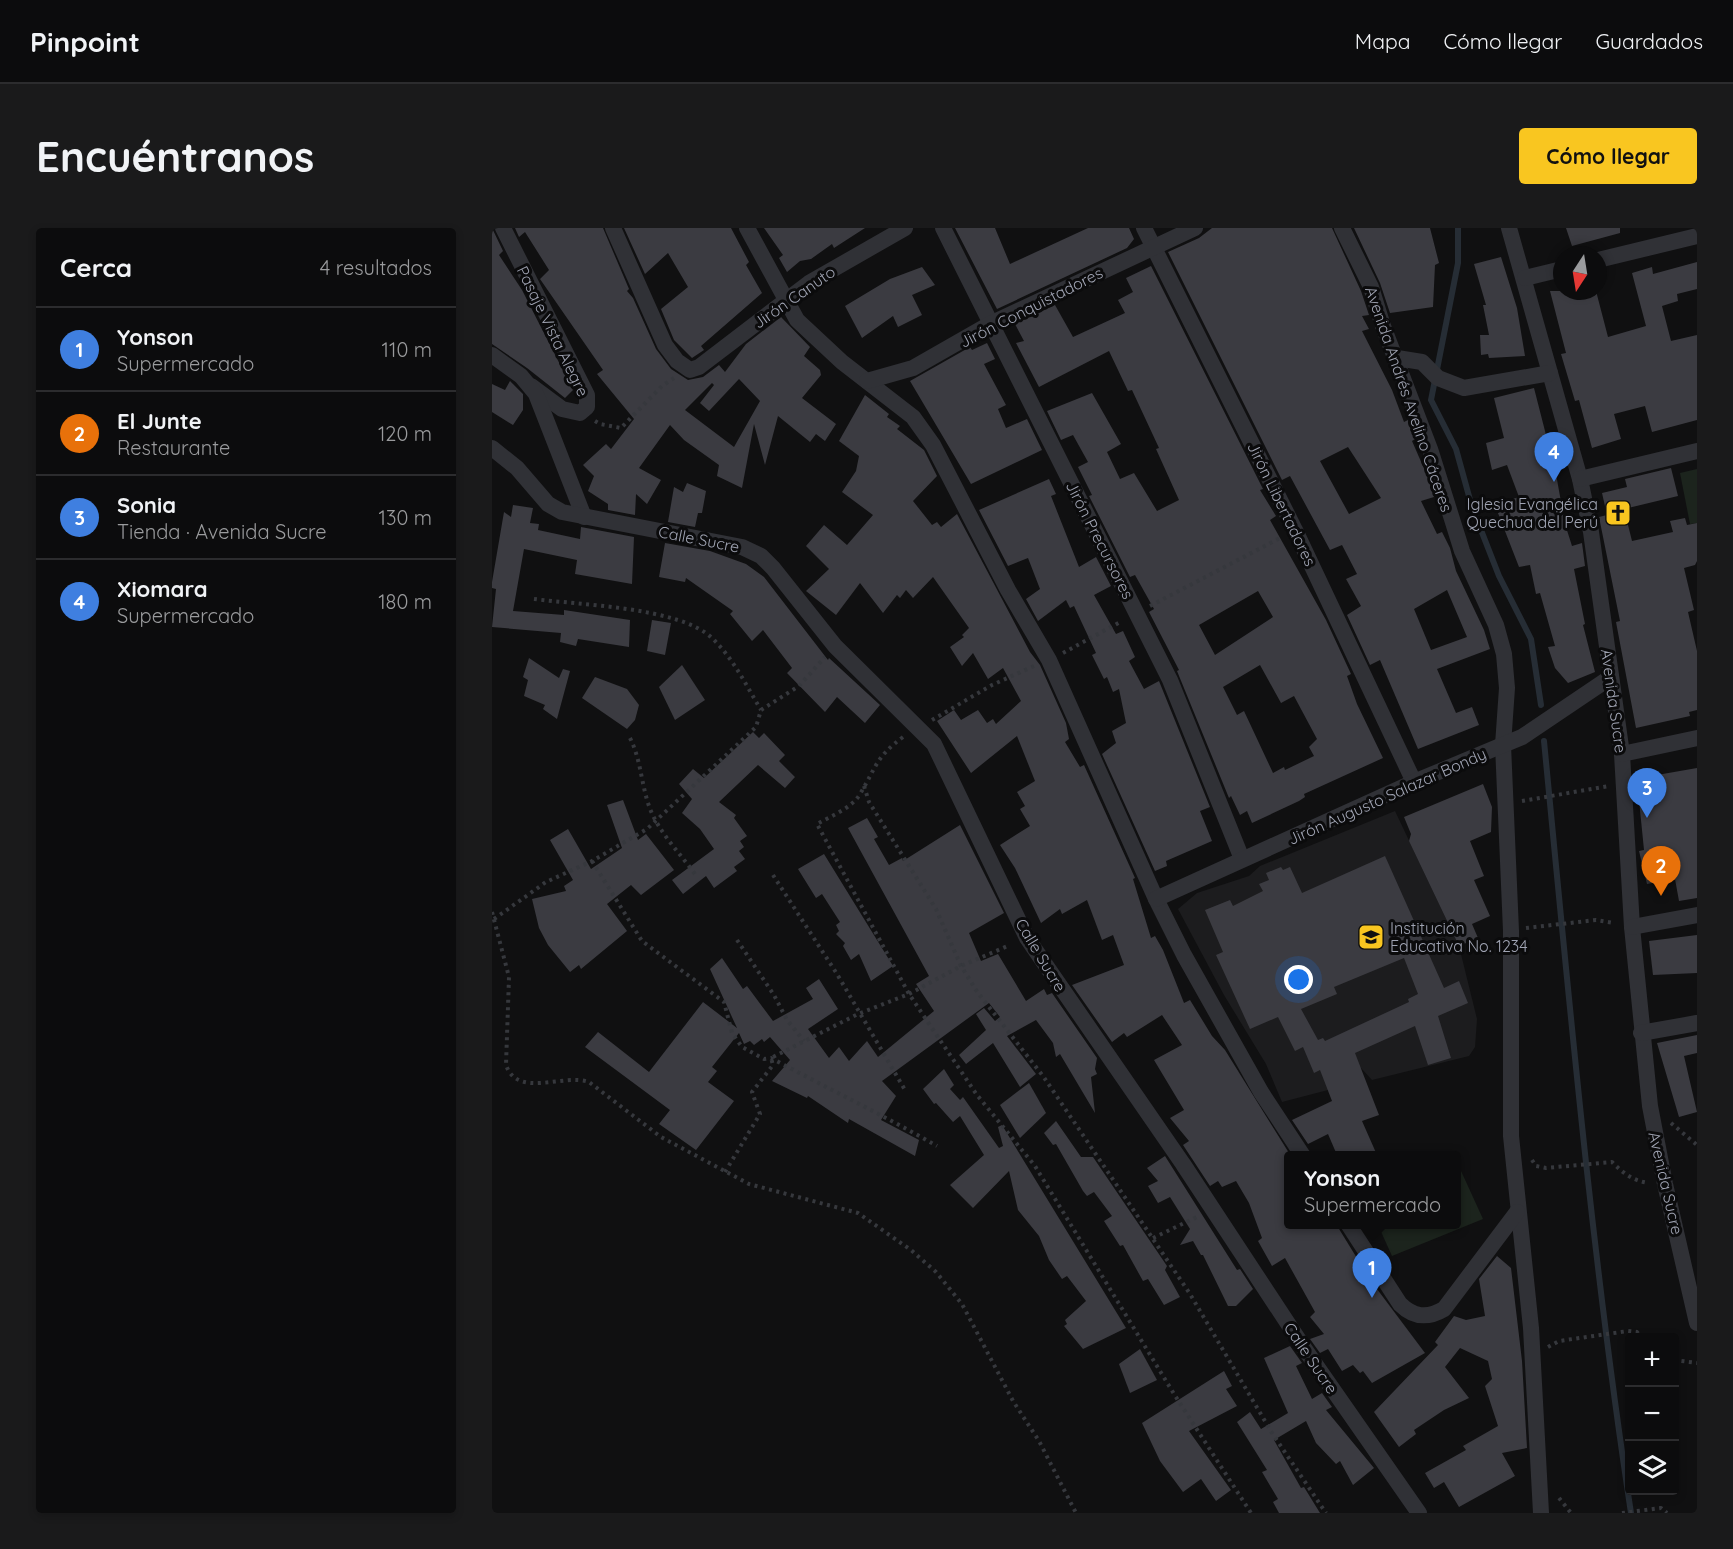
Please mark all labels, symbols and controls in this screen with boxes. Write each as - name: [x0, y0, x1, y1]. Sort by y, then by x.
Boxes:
- text: Pinpoint: [30, 24, 140, 59]
- text: Mapa: [1355, 28, 1410, 54]
- text: Cómo llegar: [1443, 28, 1562, 54]
- text: Guardados: [1595, 28, 1703, 54]
- button: Cómo llegar: [1519, 128, 1697, 184]
- text: Encuéntranos: [36, 130, 314, 183]
- north arrow: [1553, 246, 1607, 300]
- text: Cerca: [60, 251, 132, 284]
- text: 4 resultados: [320, 255, 432, 280]
- street label: Jirón Canuto: [749, 261, 839, 333]
- street label: Pasaje Vista Alegre: [513, 262, 593, 400]
- street label: Jirón Conquistadores: [956, 262, 1106, 352]
- street label: Avenida Andrés Avelino Cáceres: [1361, 284, 1457, 514]
- text: Yonson: [117, 323, 194, 351]
- text: 1: [76, 337, 83, 362]
- text: 110 m: [382, 337, 432, 362]
- text: Supermercado: [117, 351, 254, 376]
- text: El Junte: [117, 407, 202, 435]
- text: 2: [74, 421, 85, 446]
- text: 120 m: [378, 421, 432, 446]
- pin: 4: [1534, 432, 1574, 482]
- text: Restaurante: [117, 435, 230, 460]
- street label: Jirón Libertadores: [1243, 439, 1321, 569]
- street label: Jirón Precursores: [1062, 478, 1138, 602]
- text: Sonia: [117, 491, 176, 519]
- place label: Iglesia Evangélica Quechua del Perú: [1466, 494, 1598, 532]
- church icon: Iglesia Evangélica Quechua del Perú: [1603, 498, 1633, 528]
- text: 3: [74, 505, 85, 530]
- text: 130 m: [379, 505, 432, 530]
- text: Tienda · Avenida Sucre: [117, 519, 327, 544]
- street label: Calle Sucre: [657, 521, 741, 557]
- text: Xiomara: [117, 575, 208, 603]
- text: 4: [74, 589, 85, 614]
- text: 180 m: [378, 589, 432, 614]
- text: Supermercado: [117, 603, 254, 628]
- street label: Avenida Sucre: [1597, 648, 1631, 754]
- street label: Jirón Augusto Salazar Bondy: [1285, 743, 1489, 849]
- pin: 3: [1628, 768, 1666, 818]
- pin: 2: [1642, 846, 1680, 896]
- street label: Calle Sucre: [1011, 915, 1071, 995]
- place label: Institución Educativa No. 1234: [1390, 918, 1528, 956]
- school or university icon: Institución Educativa No. 1234: [1356, 922, 1386, 952]
- your location: [1284, 965, 1313, 994]
- street label: Avenida Sucre: [1644, 1130, 1688, 1236]
- popup: [1284, 1151, 1461, 1229]
- text: Yonson: [1304, 1164, 1380, 1192]
- text: Supermercado: [1304, 1192, 1441, 1217]
- pin: 1: [1352, 1248, 1392, 1298]
- street label: Calle Sucre: [1280, 1318, 1342, 1398]
- map controls: [1625, 1333, 1679, 1495]
- button: +: [1625, 1333, 1679, 1387]
- button: −: [1625, 1387, 1679, 1441]
- button: layers: [1625, 1441, 1679, 1495]

